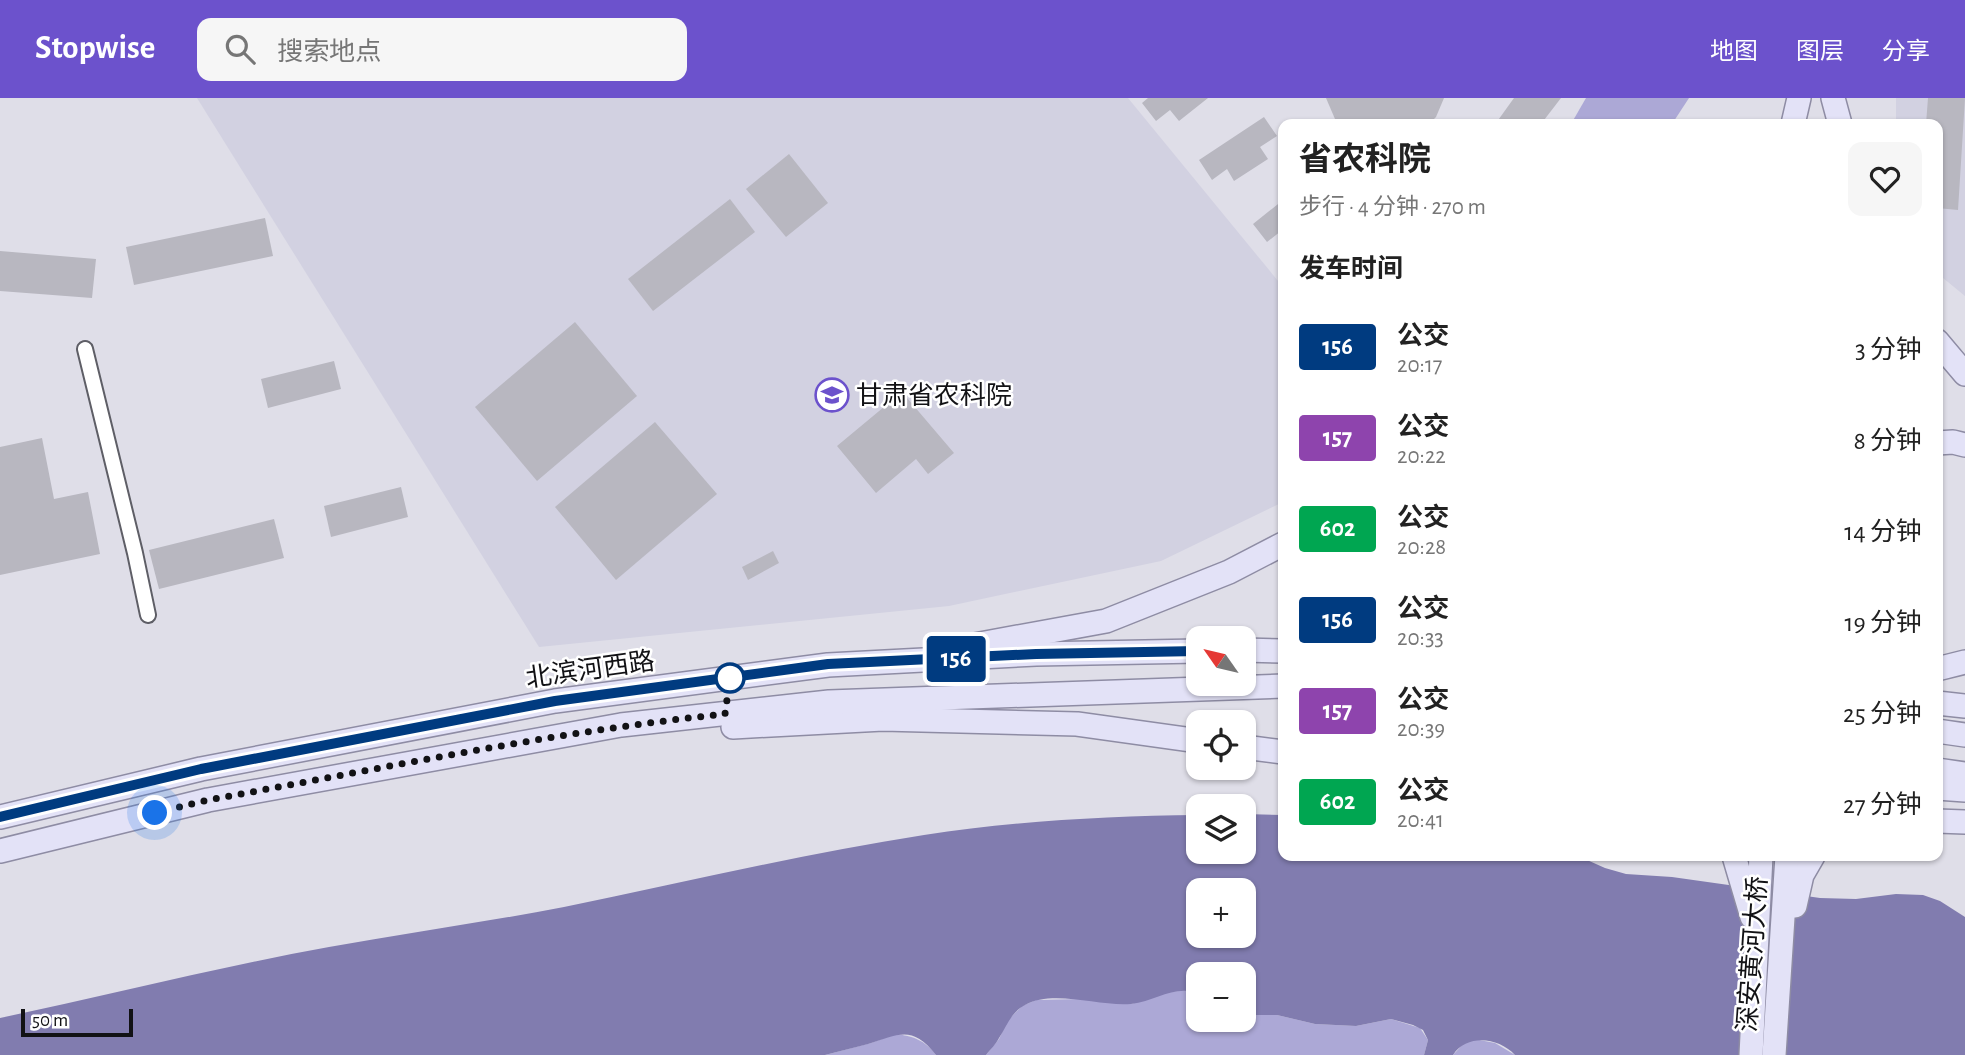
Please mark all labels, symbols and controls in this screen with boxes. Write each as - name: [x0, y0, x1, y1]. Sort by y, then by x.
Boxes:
- search box: [197, 18, 687, 81]
- icon: search: [221, 30, 259, 68]
- text: Stopwise: [35, 32, 155, 65]
- text: 搜索地点: [277, 39, 381, 65]
- text: 地图: [1710, 40, 1758, 64]
- text: 图层: [1796, 40, 1844, 64]
- text: 分享: [1882, 40, 1930, 64]
- button: heart: [1848, 142, 1922, 216]
- text: 省农科院: [1299, 144, 1431, 177]
- text: 步行 · 4 分钟 · 270 m: [1299, 196, 1486, 219]
- text: 发车时间: [1299, 256, 1403, 282]
- text: 公交: [1397, 323, 1449, 349]
- text: 156: [1322, 335, 1353, 359]
- text: 3 分钟: [1855, 337, 1922, 363]
- text: 20:17: [1397, 354, 1442, 377]
- school or university icon: 甘肃省农科院: [813, 376, 851, 414]
- place label: 甘肃省农科院: [856, 381, 1012, 409]
- text: 公交: [1397, 414, 1449, 440]
- text: 157: [1323, 426, 1352, 450]
- text: 8 分钟: [1853, 428, 1922, 454]
- text: 20:22: [1397, 445, 1446, 468]
- text: 公交: [1397, 505, 1449, 531]
- text: 602: [1320, 517, 1355, 541]
- text: 14 分钟: [1844, 519, 1922, 545]
- text: 20:28: [1397, 536, 1446, 559]
- text: 公交: [1397, 596, 1449, 622]
- text: 156: [1322, 608, 1353, 632]
- text: 19 分钟: [1845, 610, 1922, 636]
- north arrow: [1186, 626, 1256, 696]
- map controls: [1186, 626, 1256, 1032]
- text: 20:33: [1397, 627, 1444, 650]
- line badge: 156: [916, 636, 996, 682]
- street label: 北滨河西路: [524, 647, 656, 692]
- text: 156: [941, 647, 971, 671]
- unlabelled marker: [715, 663, 745, 693]
- text: 公交: [1397, 687, 1449, 713]
- text: 157: [1323, 699, 1352, 723]
- text: 25 分钟: [1843, 701, 1922, 727]
- button: locate: [1186, 710, 1256, 780]
- text: 20:39: [1397, 718, 1445, 741]
- text: 公交: [1397, 778, 1449, 804]
- text: 602: [1320, 790, 1355, 814]
- text: 27 分钟: [1843, 792, 1922, 818]
- button: layers: [1186, 794, 1256, 864]
- your location: [137, 795, 172, 830]
- text: 20:41: [1397, 809, 1444, 832]
- street label: 深安黄河大桥: [1733, 875, 1771, 1033]
- button: +: [1186, 878, 1256, 948]
- button: −: [1186, 962, 1256, 1032]
- scale bar: [21, 1006, 133, 1038]
- text: 50 m: [32, 1011, 68, 1030]

